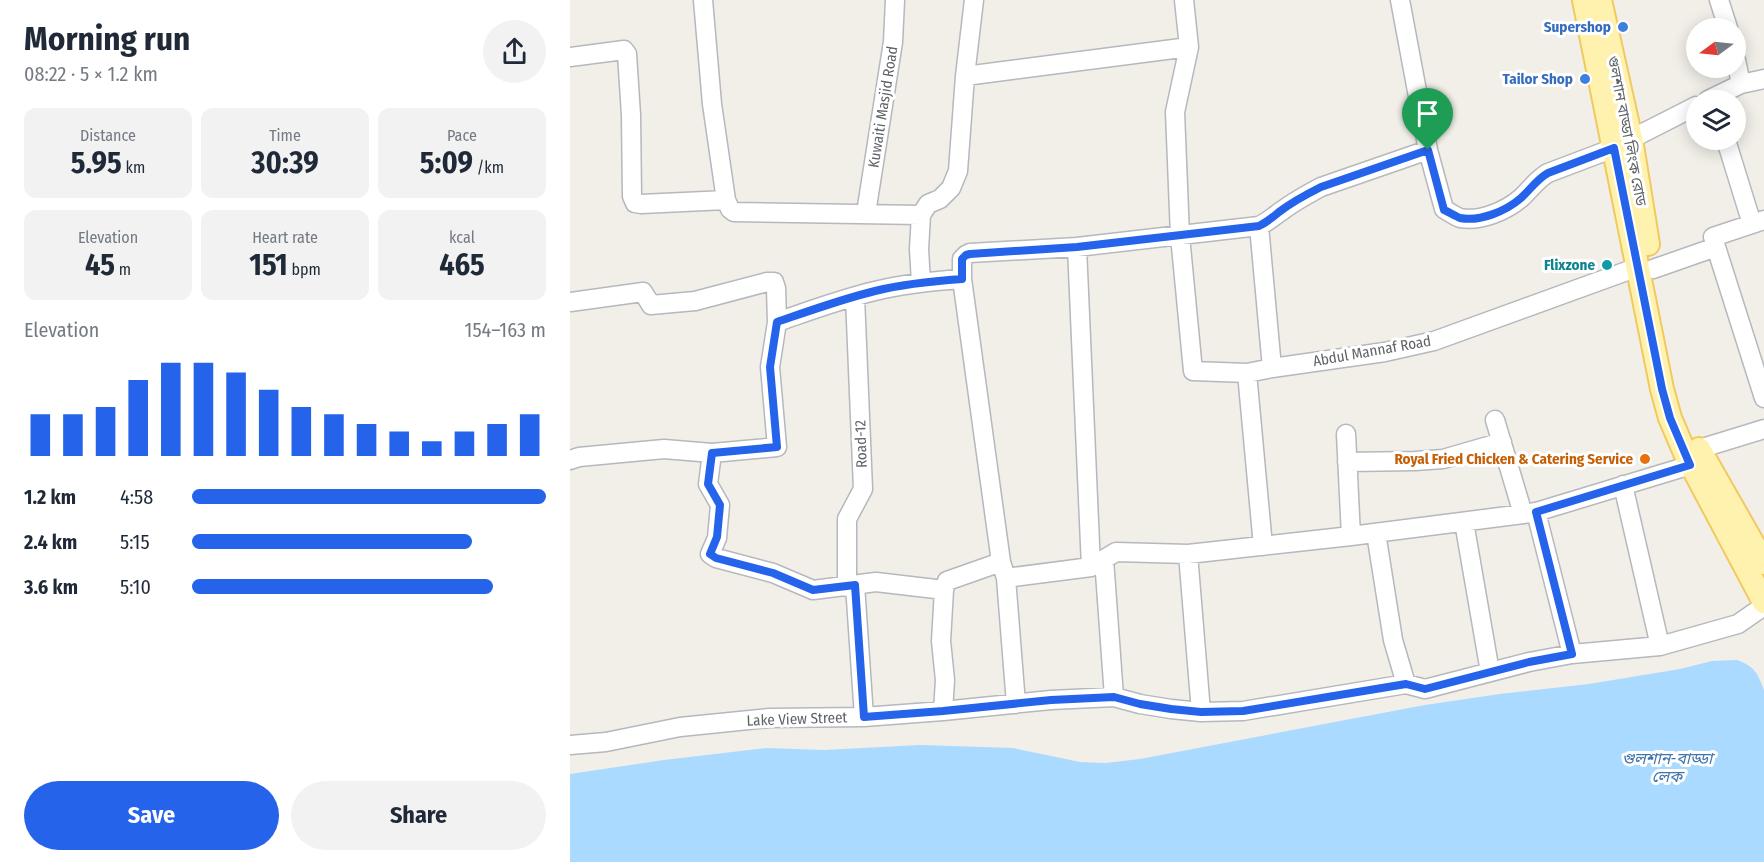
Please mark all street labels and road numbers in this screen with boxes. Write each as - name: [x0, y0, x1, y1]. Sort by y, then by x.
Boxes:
- street label: Kuwaiti Masjid Road: [864, 45, 902, 169]
- street label: গুলশান বাড্ডা লিংক রোড: [1604, 54, 1650, 208]
- street label: Abdul Mannaf Road: [1312, 332, 1432, 370]
- street label: Road-12: [851, 419, 871, 468]
- street label: Lake View Street: [746, 708, 848, 730]

